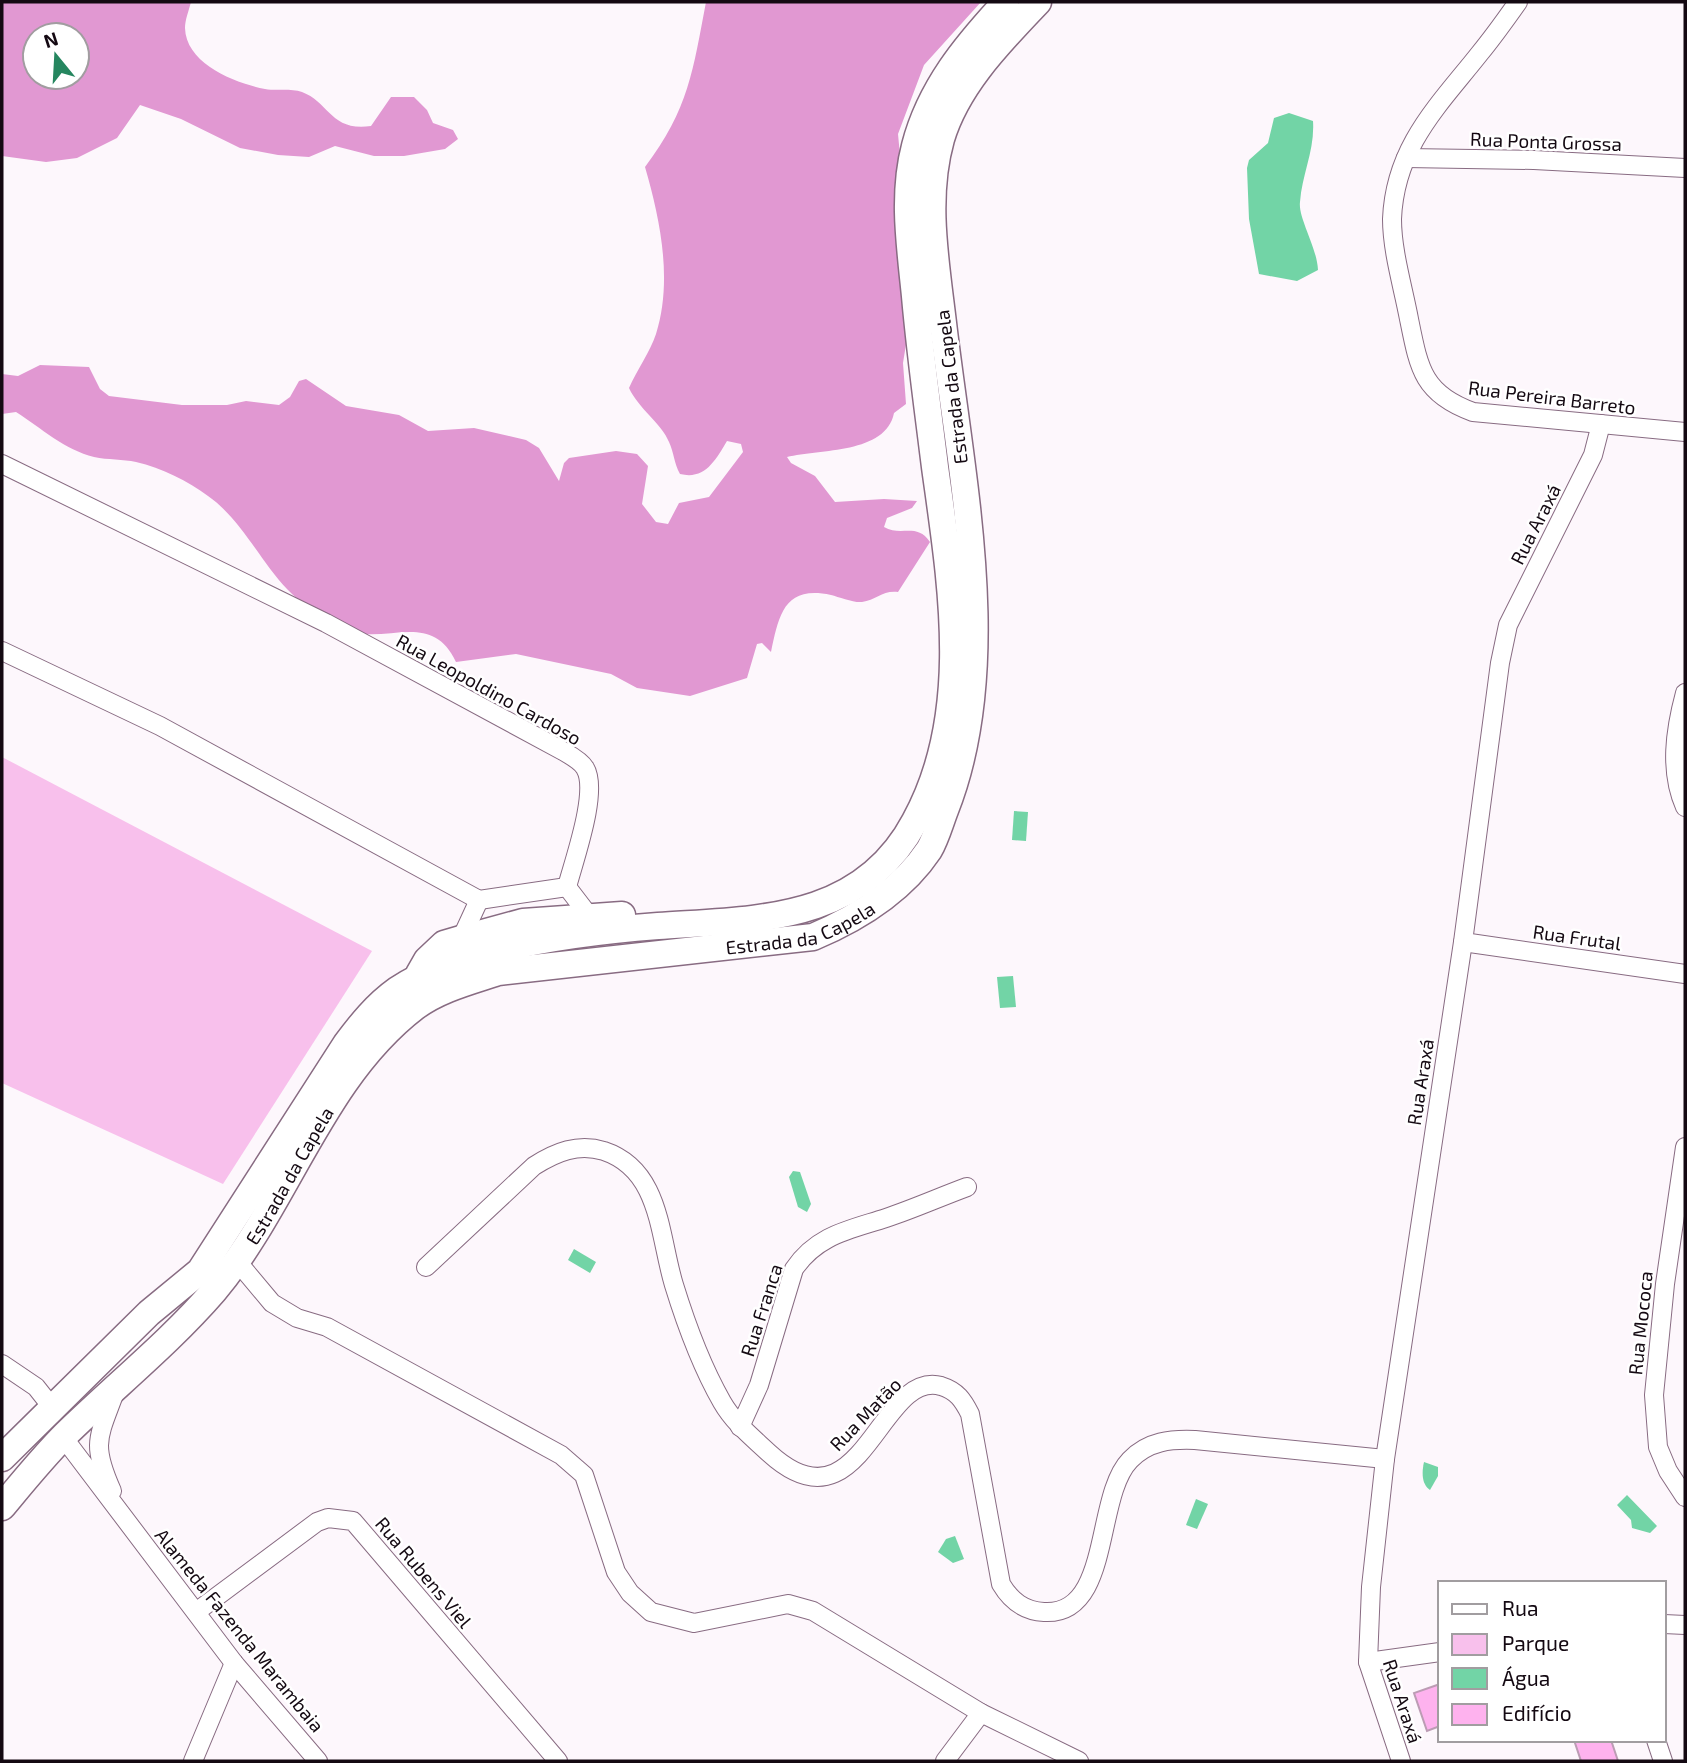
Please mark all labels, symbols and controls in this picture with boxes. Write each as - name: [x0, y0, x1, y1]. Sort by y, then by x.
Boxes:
- north arrow: [21, 21, 91, 91]
- text: N: [41, 26, 61, 52]
- street label: Rua Ponta Grossa: [1470, 127, 1622, 155]
- street label: Estrada da Capela: [930, 309, 972, 465]
- street label: Rua Pereira Barreto: [1467, 375, 1637, 419]
- street label: Rua Araxá: [1505, 480, 1565, 568]
- street label: Rua Leopoldino Cardoso: [393, 629, 585, 749]
- street label: Estrada da Capela: [724, 896, 879, 958]
- street label: Rua Frutal: [1531, 919, 1623, 955]
- street label: Rua Araxá: [1402, 1037, 1438, 1127]
- street label: Estrada da Capela: [240, 1102, 338, 1248]
- street label: Rua Franca: [735, 1261, 787, 1359]
- street label: Rua Mococa: [1623, 1270, 1657, 1376]
- street label: Rua Matão: [824, 1373, 906, 1455]
- street label: Rua Rubens Viel: [371, 1512, 477, 1632]
- street label: Alameda Fazenda Marambaia: [151, 1524, 329, 1736]
- legend: [1438, 1581, 1666, 1742]
- text: Rua: [1502, 1595, 1538, 1620]
- text: Parque: [1502, 1630, 1569, 1655]
- street label: Rua Araxá: [1379, 1656, 1427, 1746]
- text: Água: [1502, 1665, 1550, 1690]
- text: Edifício: [1502, 1700, 1572, 1725]

